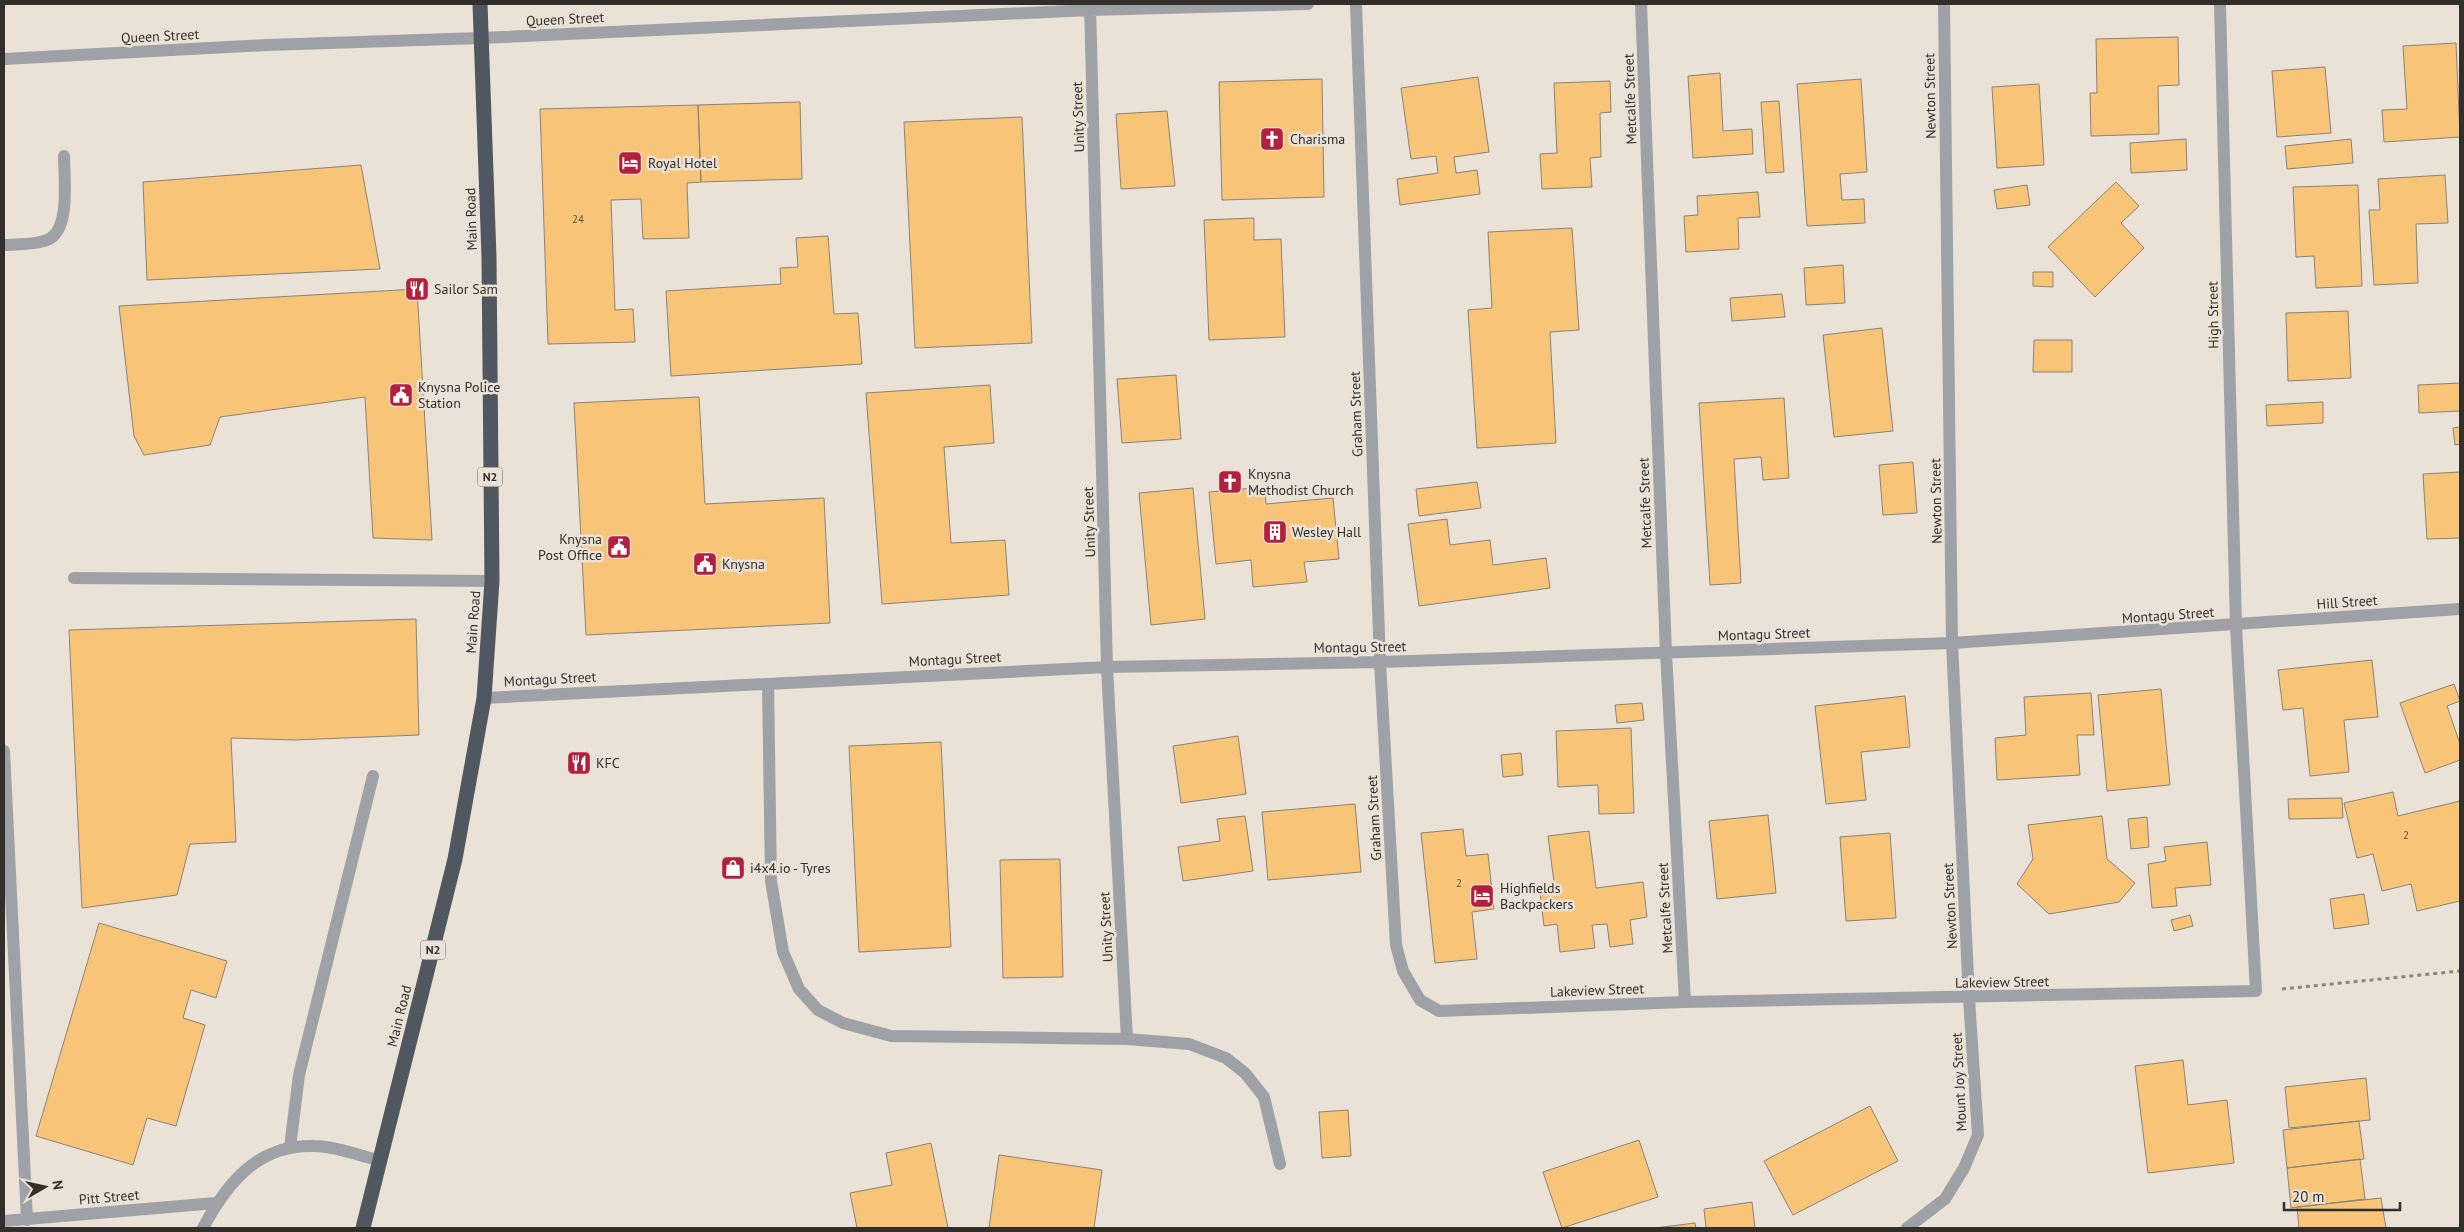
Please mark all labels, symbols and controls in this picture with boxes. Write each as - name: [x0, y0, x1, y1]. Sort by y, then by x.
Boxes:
- street label: Queen Street: [525, 8, 605, 30]
- street label: Queen Street: [120, 25, 200, 47]
- street label: Metcalfe Street: [1619, 53, 1641, 145]
- street label: Newton Street: [1920, 53, 1940, 139]
- street label: Unity Street: [1068, 81, 1088, 153]
- church icon: Charisma: [1259, 126, 1285, 152]
- place label: Charisma: [1290, 130, 1345, 148]
- hotel icon: Royal Hotel: [617, 150, 643, 176]
- place label: Royal Hotel: [648, 154, 717, 172]
- street label: Main Road: [461, 187, 481, 251]
- house number: 24: [572, 212, 584, 226]
- restaurant icon: Sailor Sam: [404, 276, 430, 302]
- place label: Sailor Sam: [434, 280, 498, 298]
- street label: High Street: [2203, 281, 2223, 349]
- street label: Graham Street: [1346, 371, 1366, 457]
- place label: Knysna Police Station: [418, 378, 500, 412]
- public building icon: Knysna Police Station: [388, 382, 414, 408]
- street label: Metcalfe Street: [1634, 457, 1656, 549]
- street label: Newton Street: [1926, 458, 1946, 544]
- place label: Knysna Methodist Church: [1248, 465, 1354, 499]
- road number: N2: [478, 468, 502, 487]
- church icon: Knysna Methodist Church: [1217, 469, 1243, 495]
- street label: Unity Street: [1079, 486, 1099, 558]
- building icon: Wesley Hall: [1262, 519, 1288, 545]
- place label: Wesley Hall: [1292, 523, 1361, 541]
- place label: Knysna Post Office: [538, 530, 602, 564]
- public building icon: Knysna Post Office: [606, 534, 632, 560]
- public building icon: Knysna: [692, 551, 718, 577]
- place label: Knysna: [722, 555, 765, 573]
- street label: Main Road: [462, 590, 484, 654]
- street label: Hill Street: [2316, 591, 2378, 613]
- street label: Montagu Street: [2121, 603, 2215, 627]
- street label: Montagu Street: [1717, 623, 1811, 645]
- street label: Montagu Street: [1314, 637, 1407, 657]
- street label: Montagu Street: [908, 648, 1002, 670]
- street label: Montagu Street: [503, 668, 597, 690]
- restaurant icon: KFC: [566, 750, 592, 776]
- place label: KFC: [596, 754, 620, 772]
- street label: Graham Street: [1363, 774, 1385, 861]
- house number: 2: [2403, 828, 2409, 842]
- shop icon: i4x4.io - Tyres: [720, 855, 746, 881]
- place label: i4x4.io - Tyres: [750, 859, 831, 877]
- street label: Metcalfe Street: [1654, 862, 1676, 954]
- street label: Newton Street: [1939, 862, 1961, 949]
- house number: 2: [1456, 876, 1462, 890]
- place label: Highfields Backpackers: [1500, 879, 1573, 913]
- hotel icon: Highfields Backpackers: [1469, 883, 1495, 909]
- street label: Unity Street: [1095, 891, 1117, 963]
- road number: N2: [420, 940, 446, 960]
- street label: Lakeview Street: [1955, 972, 2049, 992]
- street label: Lakeview Street: [1550, 979, 1645, 1001]
- street label: Main Road: [383, 983, 415, 1049]
- street label: Mount Joy Street: [1947, 1032, 1971, 1132]
- north arrow: [20, 1162, 70, 1212]
- text: N: [48, 1179, 67, 1191]
- scale bar: [2284, 1180, 2400, 1212]
- street label: Pitt Street: [78, 1185, 140, 1209]
- text: 20 m: [2292, 1187, 2325, 1206]

